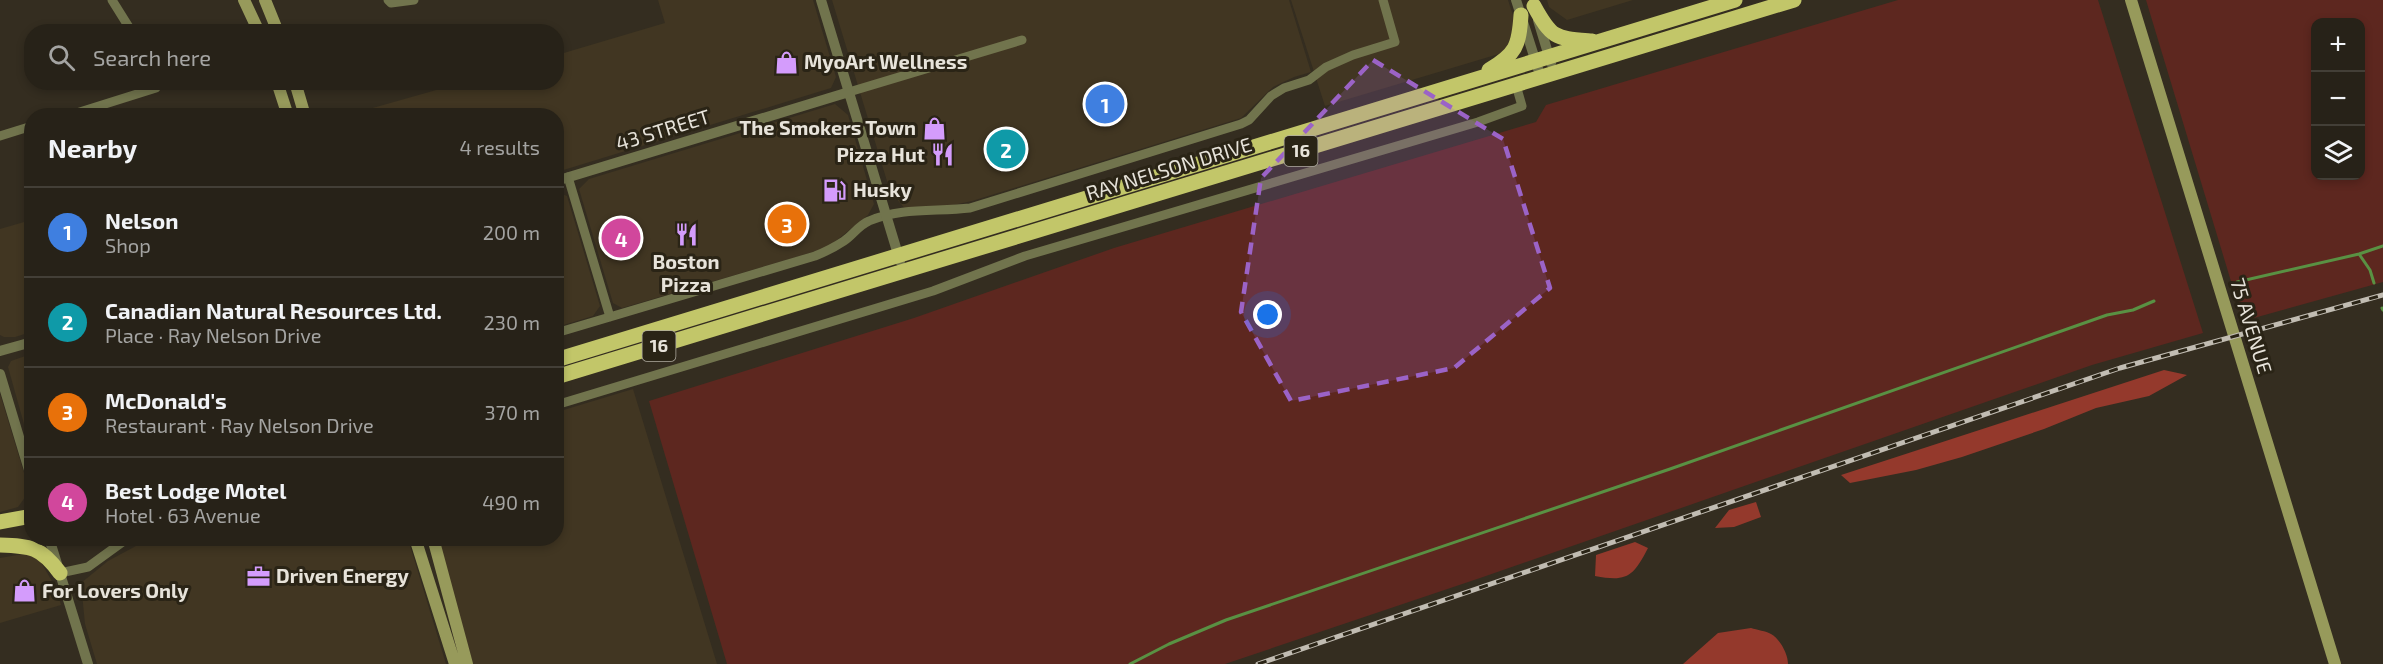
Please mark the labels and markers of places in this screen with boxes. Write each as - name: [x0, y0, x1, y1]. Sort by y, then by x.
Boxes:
- shop icon: MyoArt Wellness: [773, 49, 799, 75]
- place label: MyoArt Wellness: [804, 49, 967, 74]
- pin: 1: [1086, 82, 1124, 126]
- place label: The Smokers Town: [739, 115, 916, 139]
- shop icon: The Smokers Town: [921, 115, 947, 141]
- pin: 2: [986, 126, 1026, 172]
- place label: Pizza Hut: [836, 142, 925, 166]
- restaurant icon: Pizza Hut: [930, 142, 956, 168]
- fuel station icon: Husky: [822, 177, 848, 203]
- place label: Husky: [853, 177, 912, 202]
- pin: 3: [768, 202, 806, 246]
- pin: 4: [602, 216, 640, 260]
- restaurant icon: Boston Pizza: [673, 222, 699, 248]
- place label: Boston Pizza: [652, 249, 720, 296]
- office icon: Driven Energy: [245, 563, 271, 589]
- place label: Driven Energy: [276, 563, 409, 588]
- shop icon: For Lovers Only: [11, 578, 37, 604]
- place label: For Lovers Only: [42, 578, 189, 603]

